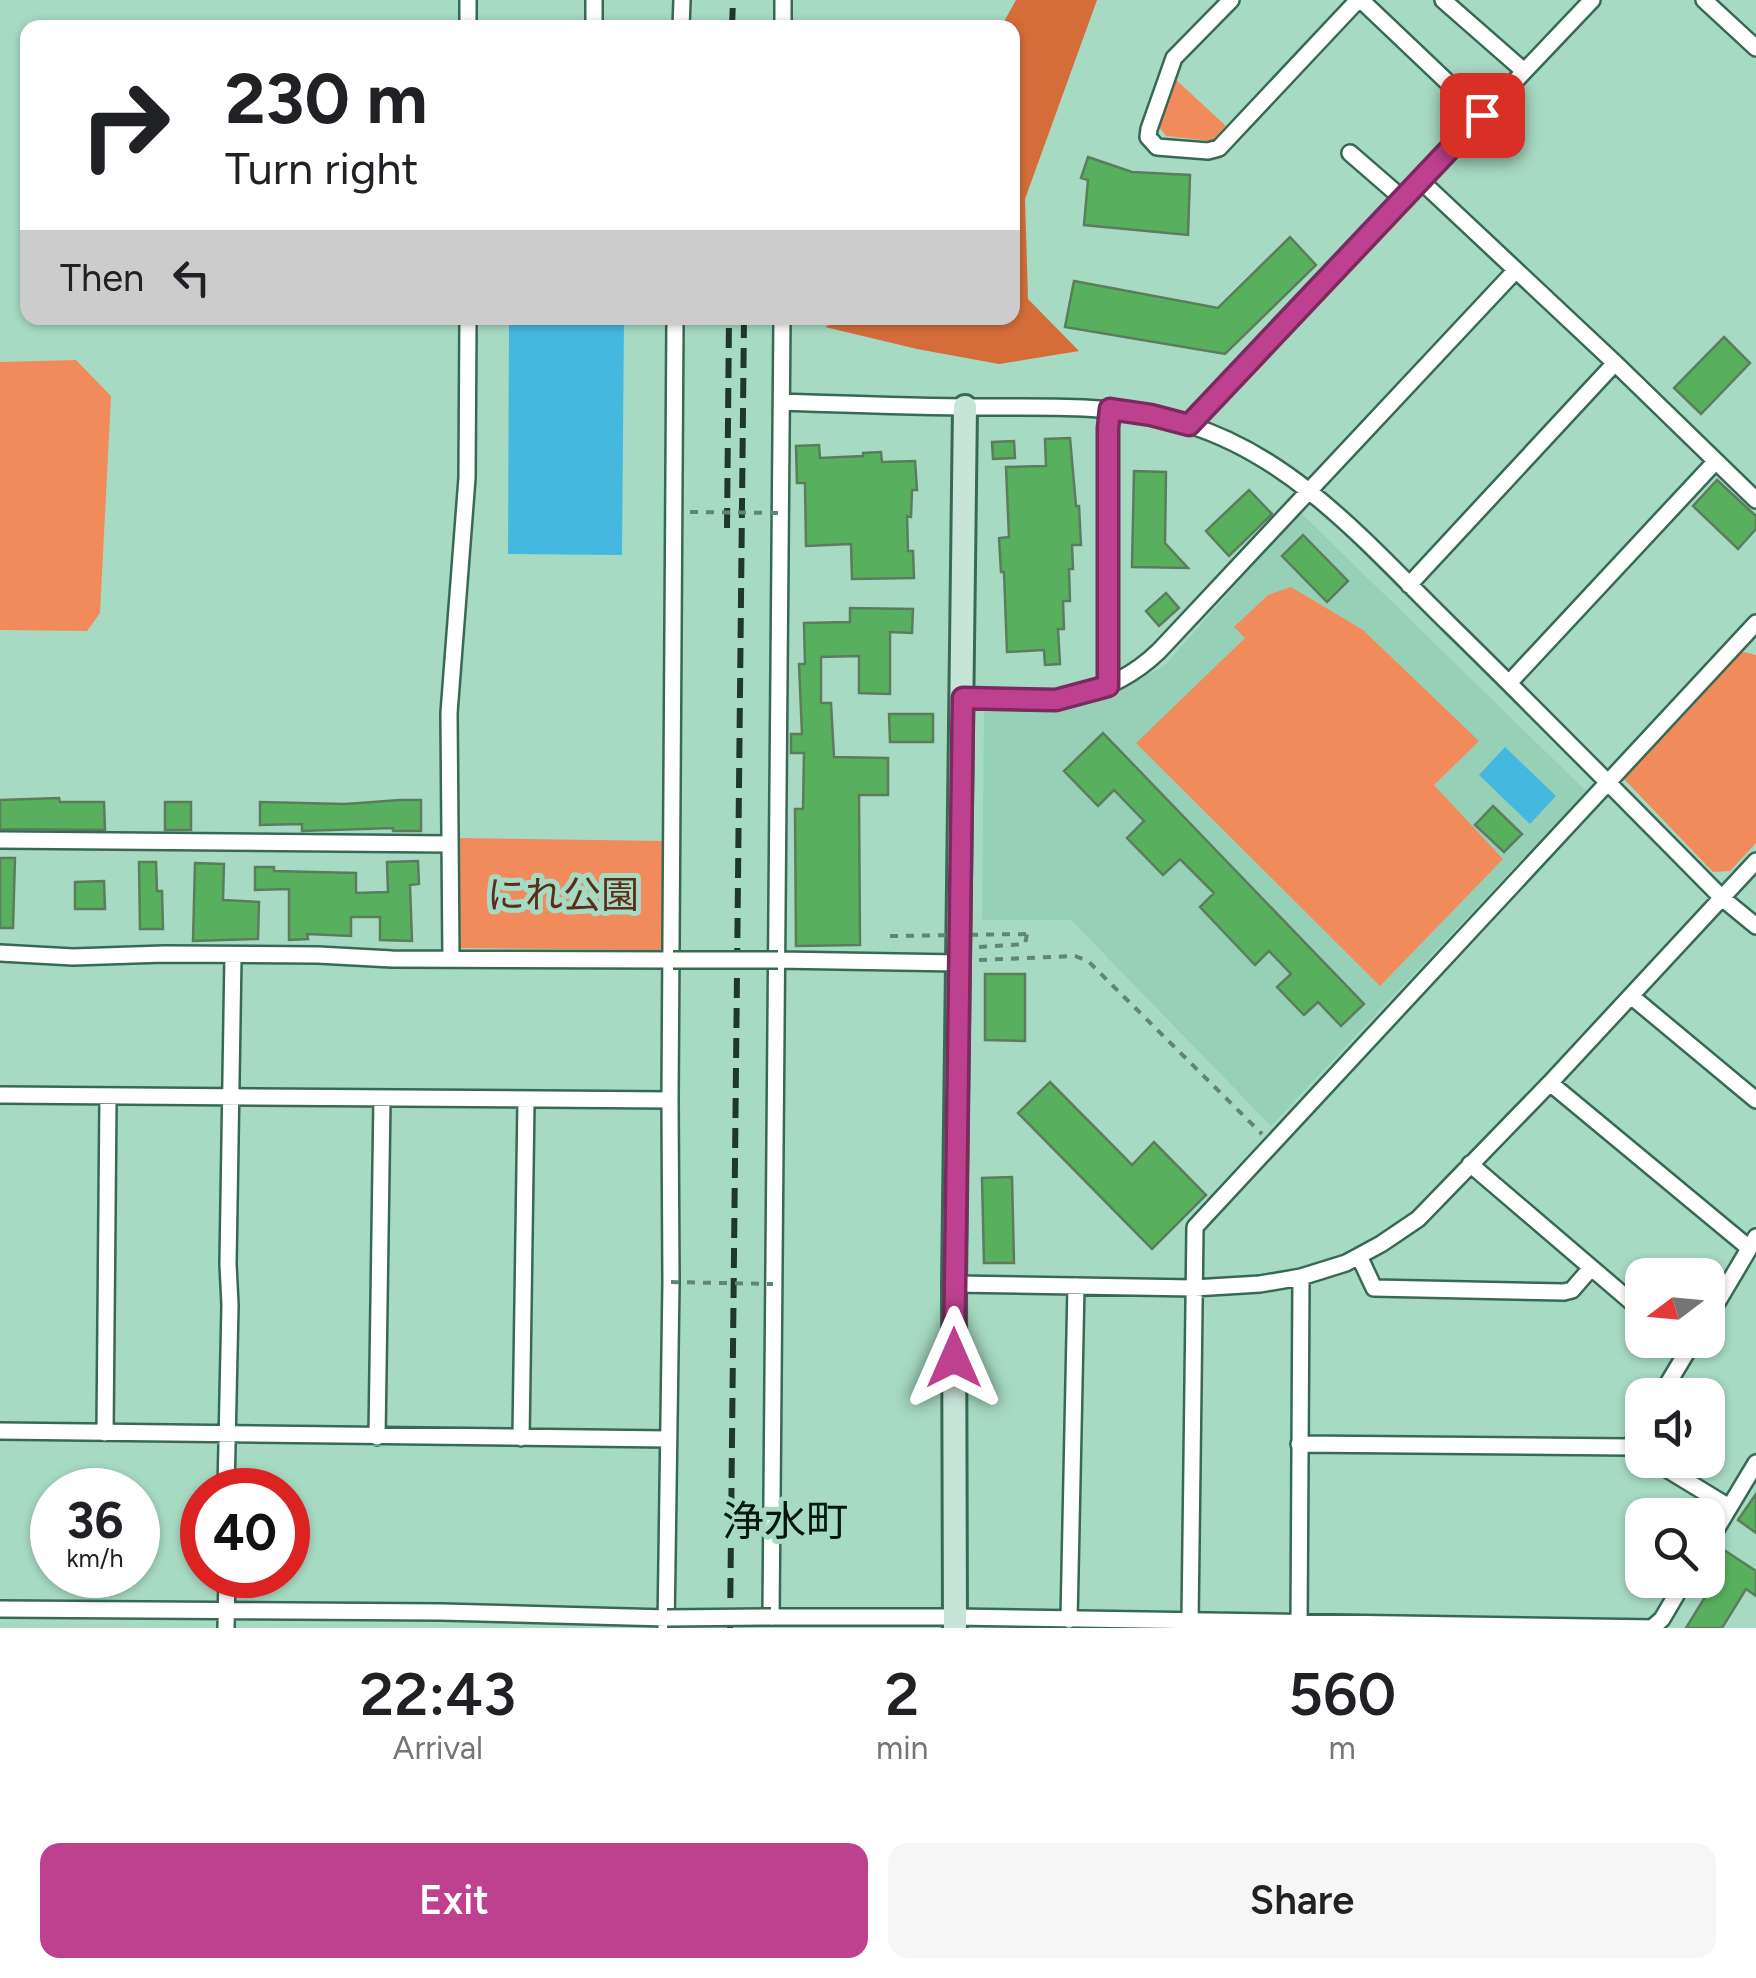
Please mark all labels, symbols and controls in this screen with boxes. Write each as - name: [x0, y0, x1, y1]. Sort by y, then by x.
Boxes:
- text: 230 m: [225, 56, 428, 141]
- icon: right: [60, 60, 190, 190]
- pin: [1440, 73, 1525, 158]
- icon: arrive: [1455, 88, 1510, 143]
- text: Turn right: [225, 141, 418, 195]
- icon: left: [164, 250, 219, 305]
- text: Then: [60, 255, 144, 301]
- park label: にれ公園: [487, 872, 639, 918]
- north arrow: [1625, 1258, 1725, 1358]
- map controls: [1625, 1258, 1725, 1598]
- position arrow: [902, 1306, 1006, 1410]
- button: sound: [1625, 1378, 1725, 1478]
- speed limit sign: 40: [180, 1468, 310, 1598]
- text: 36: [67, 1490, 123, 1551]
- district label: 浄水町: [722, 1496, 848, 1547]
- button: search: [1625, 1498, 1725, 1598]
- text: km/h: [66, 1543, 124, 1573]
- text: 22:43: [360, 1658, 516, 1730]
- text: 2: [885, 1658, 919, 1730]
- text: 560: [1288, 1658, 1396, 1730]
- text: Arrival: [393, 1729, 483, 1767]
- text: min: [876, 1729, 928, 1767]
- text: m: [1329, 1729, 1356, 1767]
- button: Exit: [40, 1843, 868, 1958]
- button: Share: [888, 1843, 1716, 1958]

